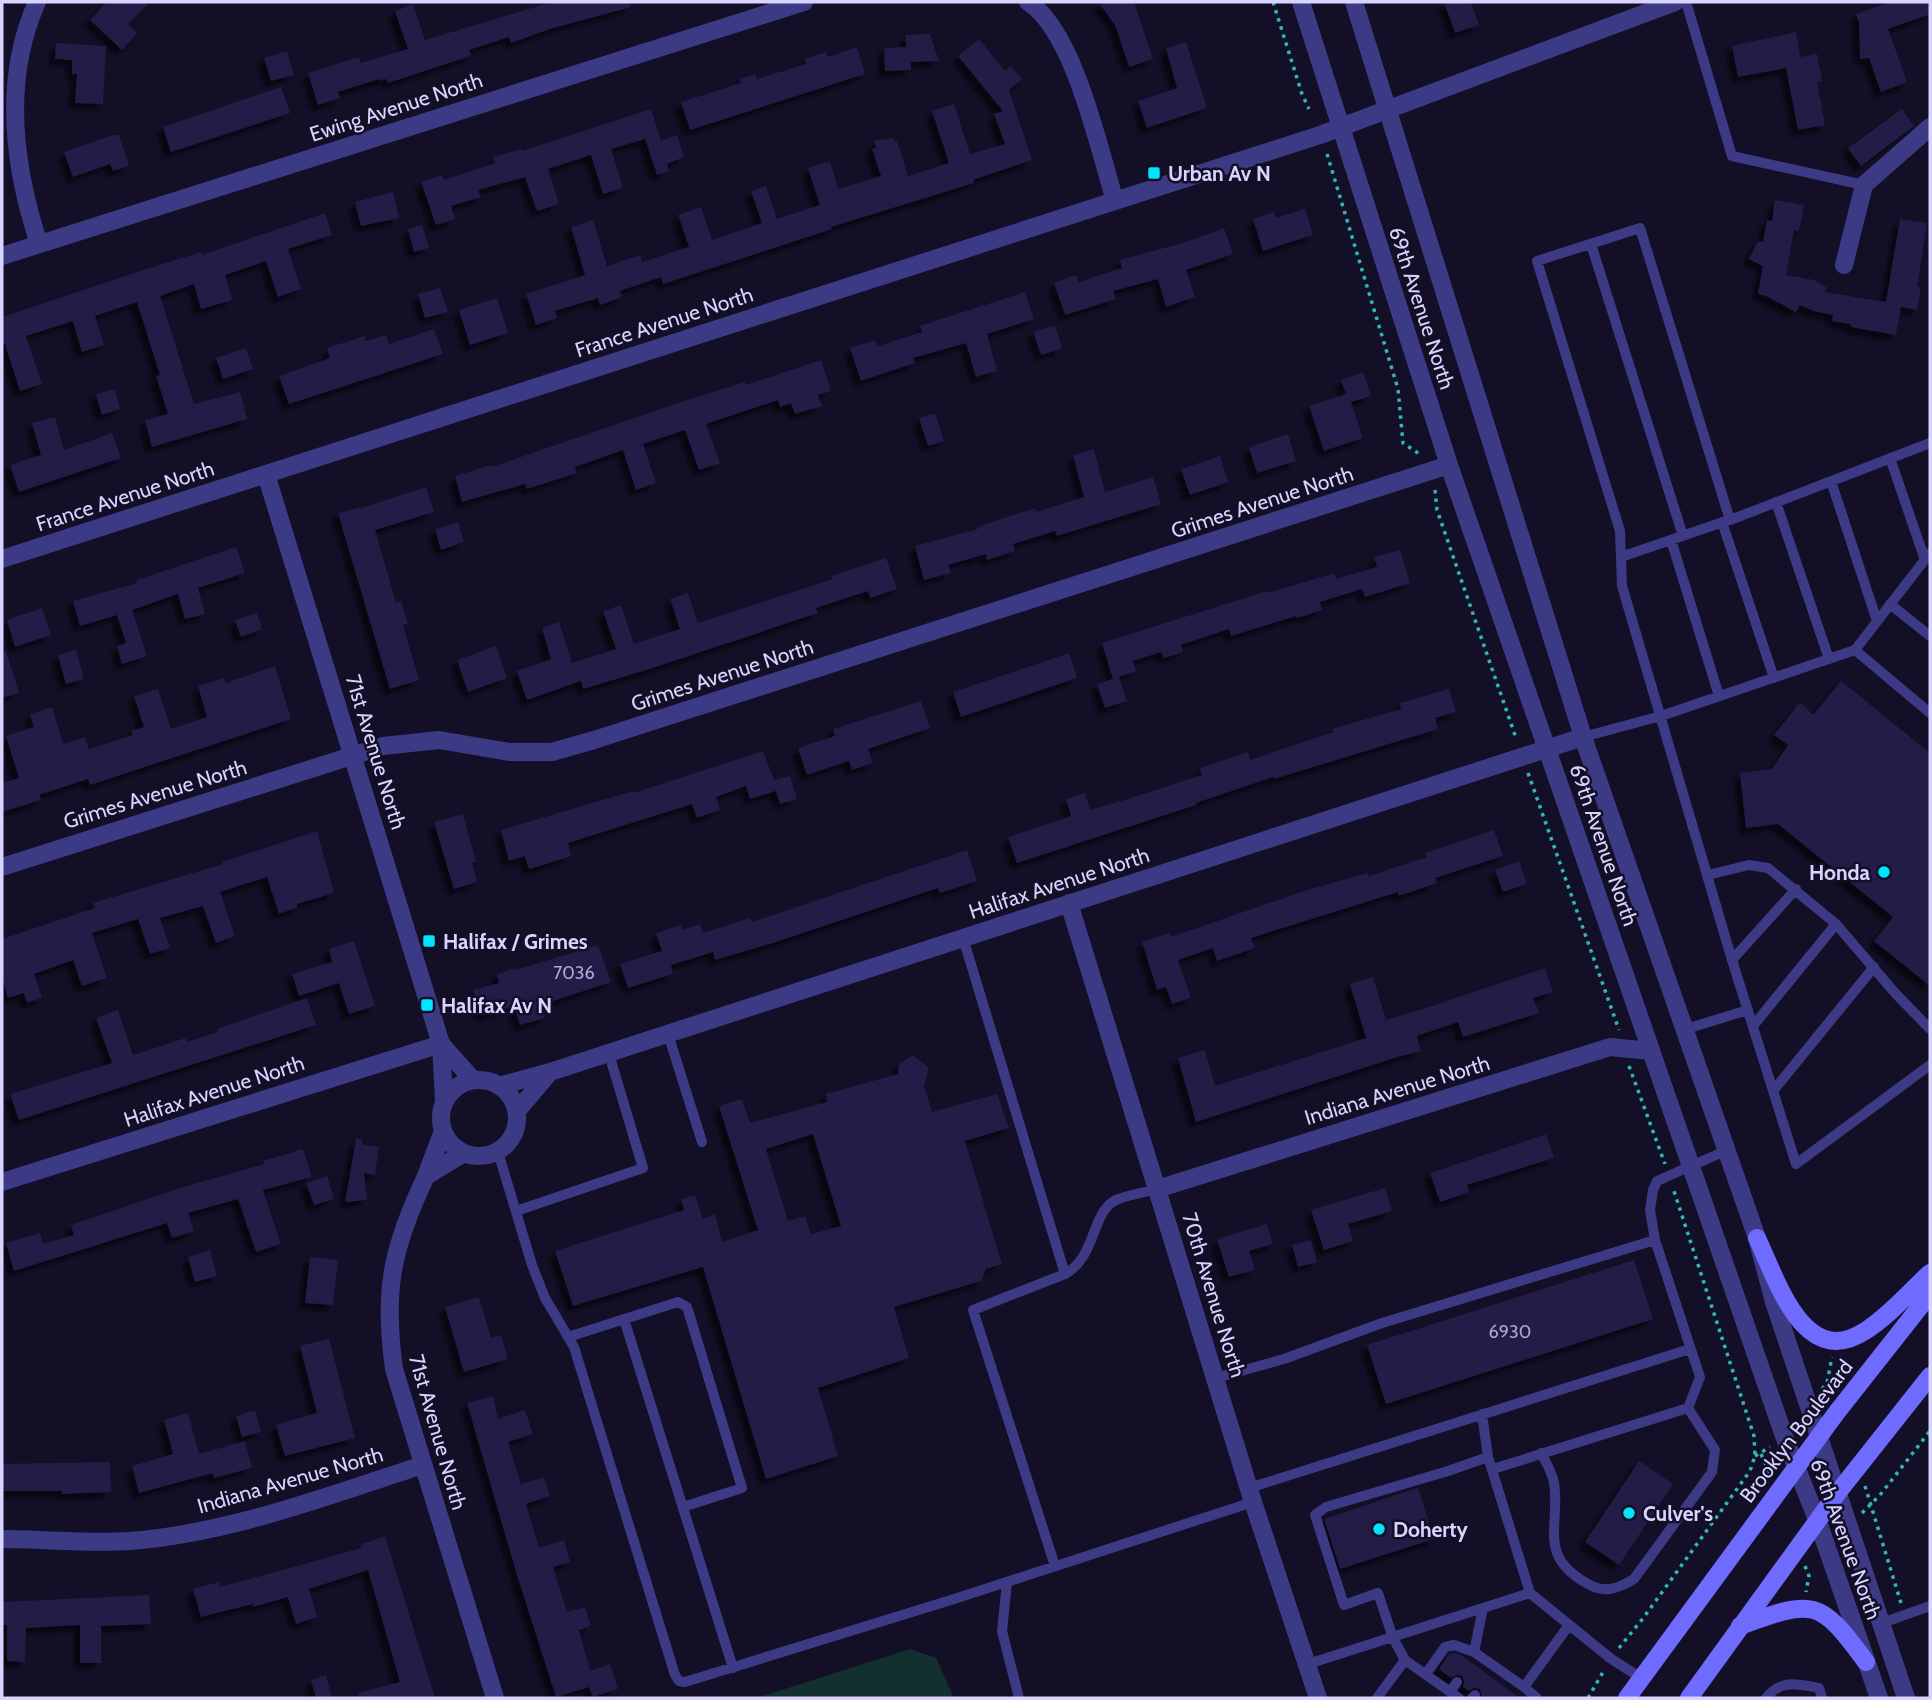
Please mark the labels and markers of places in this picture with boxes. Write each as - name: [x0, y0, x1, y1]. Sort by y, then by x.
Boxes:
- place label: Urban Av N: [1168, 161, 1271, 186]
- marker: Urban Av N: [1146, 165, 1162, 181]
- place label: Honda: [1809, 860, 1871, 885]
- marker: Honda: [1876, 864, 1892, 880]
- place label: Halifax / Grimes: [443, 929, 588, 954]
- marker: Halifax / Grimes: [421, 933, 437, 949]
- place label: Halifax Av N: [441, 993, 552, 1018]
- marker: Halifax Av N: [419, 997, 435, 1013]
- place label: Culver's: [1643, 1501, 1713, 1526]
- marker: Culver's: [1621, 1505, 1637, 1521]
- place label: Doherty: [1393, 1517, 1469, 1542]
- marker: Doherty: [1371, 1521, 1387, 1537]

